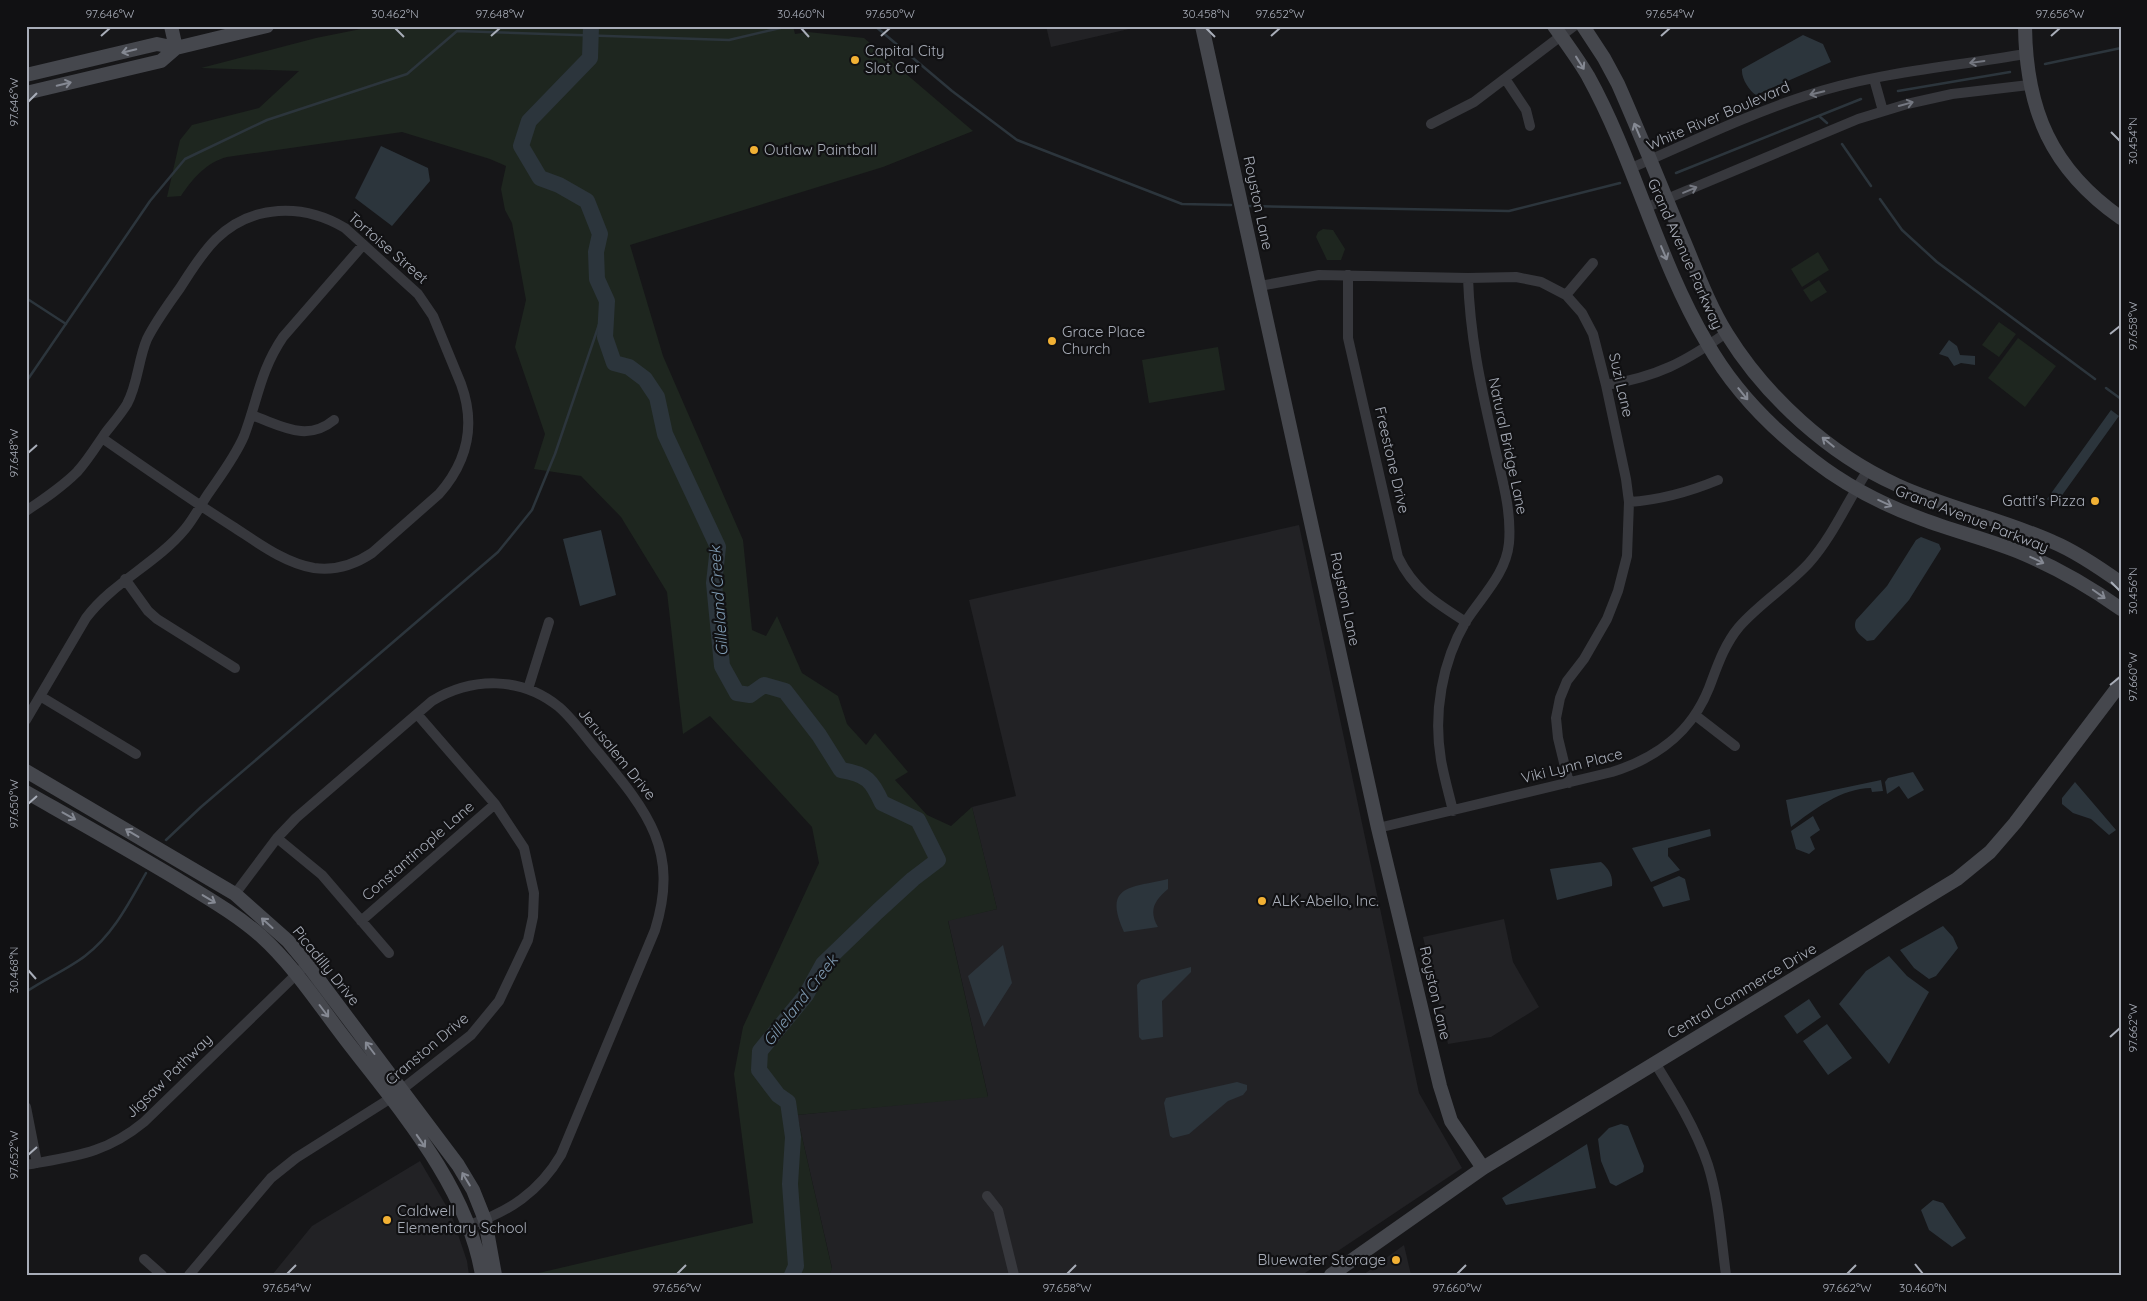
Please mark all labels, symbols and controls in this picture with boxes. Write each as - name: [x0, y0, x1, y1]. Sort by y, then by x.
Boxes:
- text: 97.646°W: [86, 6, 135, 21]
- text: 30.462°N: [371, 6, 419, 21]
- text: 97.648°W: [476, 6, 525, 21]
- text: 30.460°N: [777, 6, 825, 21]
- text: 97.650°W: [865, 6, 915, 21]
- text: 30.458°N: [1182, 6, 1230, 21]
- text: 97.652°W: [1255, 6, 1305, 21]
- text: 97.654°W: [1646, 6, 1695, 21]
- text: 97.656°W: [2036, 6, 2085, 21]
- place label: Capital City Slot Car: [865, 41, 945, 77]
- one-way arrow: [121, 47, 137, 56]
- marker: Capital City Slot Car: [849, 54, 861, 66]
- one-way arrow: [1575, 55, 1585, 69]
- one-way arrow: [1969, 57, 1985, 67]
- text: 97.646°W: [6, 77, 21, 126]
- street label: White River Boulevard: [1643, 77, 1792, 154]
- one-way arrow: [55, 79, 71, 88]
- one-way arrow: [1810, 88, 1826, 98]
- one-way arrow: [1897, 99, 1913, 109]
- text: 30.454°N: [2125, 117, 2140, 165]
- one-way arrow: [1632, 122, 1641, 137]
- place label: Outlaw Paintball: [764, 140, 877, 159]
- marker: Outlaw Paintball: [748, 144, 760, 156]
- street label: Royston Lane: [1239, 154, 1278, 252]
- street label: Grand Avenue Parkway: [1644, 175, 1727, 332]
- one-way arrow: [1682, 185, 1697, 195]
- street label: Tortoise Street: [344, 208, 432, 288]
- one-way arrow: [1660, 245, 1669, 260]
- text: 97.658°W: [2125, 301, 2140, 350]
- place label: Grace Place Church: [1062, 322, 1145, 358]
- marker: Grace Place Church: [1046, 335, 1058, 347]
- street label: Suzi Lane: [1605, 351, 1638, 419]
- street label: Natural Bridge Lane: [1485, 376, 1532, 516]
- one-way arrow: [1738, 387, 1749, 400]
- street label: Freestone Drive: [1371, 405, 1414, 515]
- text: 97.648°W: [6, 428, 21, 477]
- one-way arrow: [1822, 437, 1835, 448]
- street label: Grand Avenue Parkway: [1893, 480, 2052, 557]
- place label: Gatti's Pizza: [2002, 491, 2085, 510]
- marker: Gatti's Pizza: [2089, 495, 2101, 507]
- one-way arrow: [1877, 499, 1892, 509]
- water label: Gilleland Creek: [704, 544, 732, 657]
- street label: Royston Lane: [1326, 550, 1365, 648]
- one-way arrow: [2029, 556, 2044, 566]
- text: 30.456°N: [2125, 567, 2140, 615]
- one-way arrow: [2092, 589, 2106, 599]
- text: 97.660°W: [2125, 652, 2140, 702]
- street label: Jerusalem Drive: [574, 704, 660, 804]
- street label: Viki Lynn Place: [1519, 744, 1625, 787]
- text: 97.650°W: [6, 779, 21, 829]
- street label: Constantinople Lane: [358, 797, 478, 905]
- one-way arrow: [61, 811, 76, 821]
- one-way arrow: [125, 828, 140, 838]
- place label: ALK-Abello, Inc.: [1272, 891, 1379, 910]
- one-way arrow: [201, 894, 215, 904]
- marker: ALK-Abello, Inc.: [1256, 895, 1268, 907]
- one-way arrow: [260, 917, 273, 929]
- street label: Picadilly Drive: [289, 922, 364, 1009]
- street label: Central Commerce Drive: [1664, 938, 1820, 1043]
- street label: Royston Lane: [1415, 944, 1455, 1042]
- text: 30.468°N: [6, 946, 21, 994]
- water label: Gilleland Creek: [758, 949, 843, 1050]
- text: 97.662°W: [2125, 1003, 2140, 1053]
- one-way arrow: [319, 1004, 330, 1017]
- street label: Cranston Drive: [381, 1008, 472, 1089]
- street label: Jigsaw Pathway: [121, 1030, 216, 1122]
- one-way arrow: [365, 1042, 376, 1055]
- text: 97.652°W: [6, 1130, 21, 1180]
- one-way arrow: [416, 1134, 427, 1147]
- one-way arrow: [461, 1172, 471, 1186]
- place label: Caldwell Elementary School: [397, 1201, 527, 1237]
- marker: Caldwell Elementary School: [381, 1214, 393, 1226]
- place label: Bluewater Storage: [1257, 1250, 1386, 1269]
- marker: Bluewater Storage: [1390, 1254, 1402, 1266]
- text: 97.654°W: [263, 1280, 312, 1295]
- text: 97.656°W: [653, 1280, 702, 1295]
- text: 97.658°W: [1043, 1280, 1092, 1295]
- text: 97.660°W: [1432, 1280, 1482, 1295]
- text: 97.662°W: [1822, 1280, 1872, 1295]
- text: 30.460°N: [1899, 1280, 1947, 1295]

